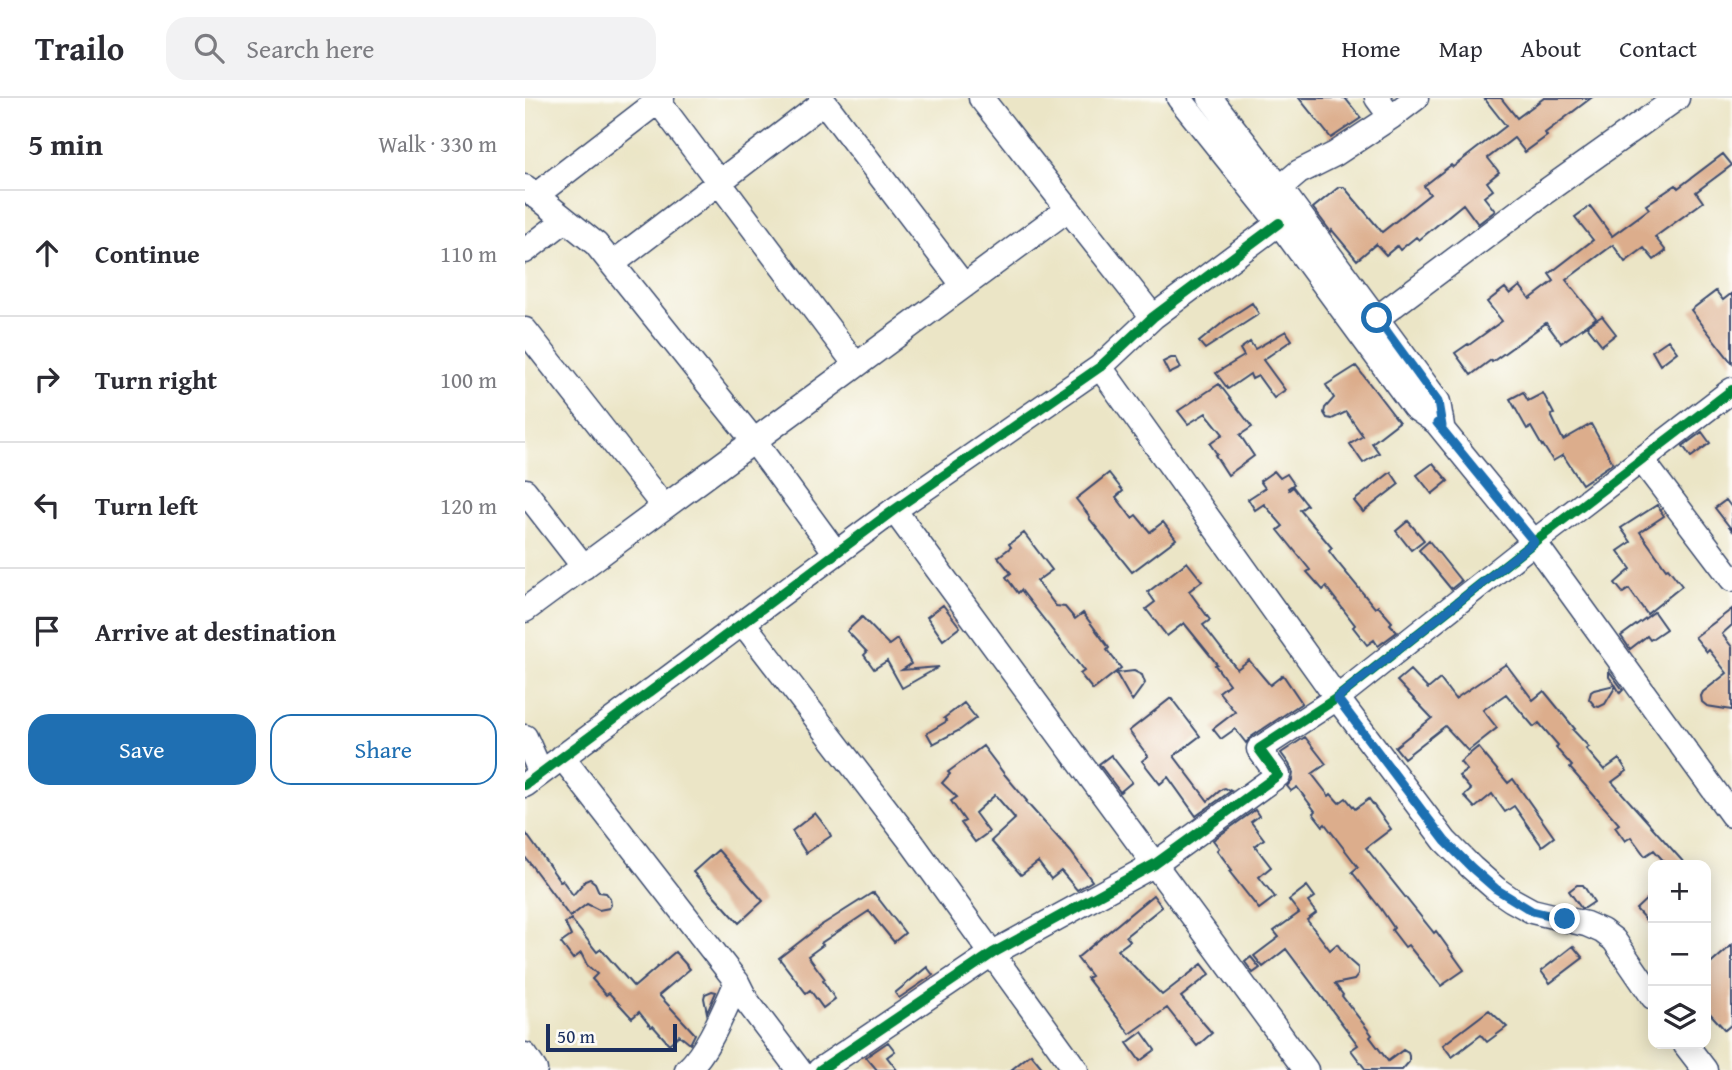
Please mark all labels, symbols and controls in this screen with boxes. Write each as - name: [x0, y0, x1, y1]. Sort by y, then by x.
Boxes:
- search box: [166, 17, 656, 80]
- text: Trailo: [35, 24, 124, 72]
- icon: search: [190, 29, 228, 67]
- text: Search here: [246, 29, 375, 68]
- text: Home: [1342, 31, 1401, 66]
- text: Map: [1439, 31, 1483, 66]
- text: About: [1521, 31, 1581, 66]
- text: Contact: [1619, 31, 1697, 66]
- text: 5 min: [28, 122, 103, 166]
- text: Walk · 330 m: [378, 127, 497, 160]
- icon: ahead: [28, 234, 66, 272]
- text: Continue: [95, 234, 200, 273]
- text: 110 m: [440, 237, 497, 270]
- route start: [1361, 302, 1392, 333]
- icon: right: [28, 360, 66, 398]
- text: Turn right: [95, 360, 217, 399]
- text: 100 m: [440, 363, 497, 396]
- icon: left: [28, 486, 66, 524]
- text: Turn left: [95, 486, 198, 525]
- text: 120 m: [440, 489, 497, 522]
- icon: arrive: [28, 612, 66, 650]
- text: Arrive at destination: [95, 612, 336, 651]
- button: Save: [28, 714, 256, 785]
- button: Share: [270, 714, 497, 785]
- map controls: [1648, 860, 1711, 1049]
- button: +: [1648, 860, 1711, 923]
- route end: [1549, 903, 1580, 934]
- button: −: [1648, 923, 1711, 986]
- button: layers: [1648, 986, 1711, 1049]
- scale bar: [546, 1021, 677, 1053]
- text: 50 m: [557, 1022, 595, 1050]

